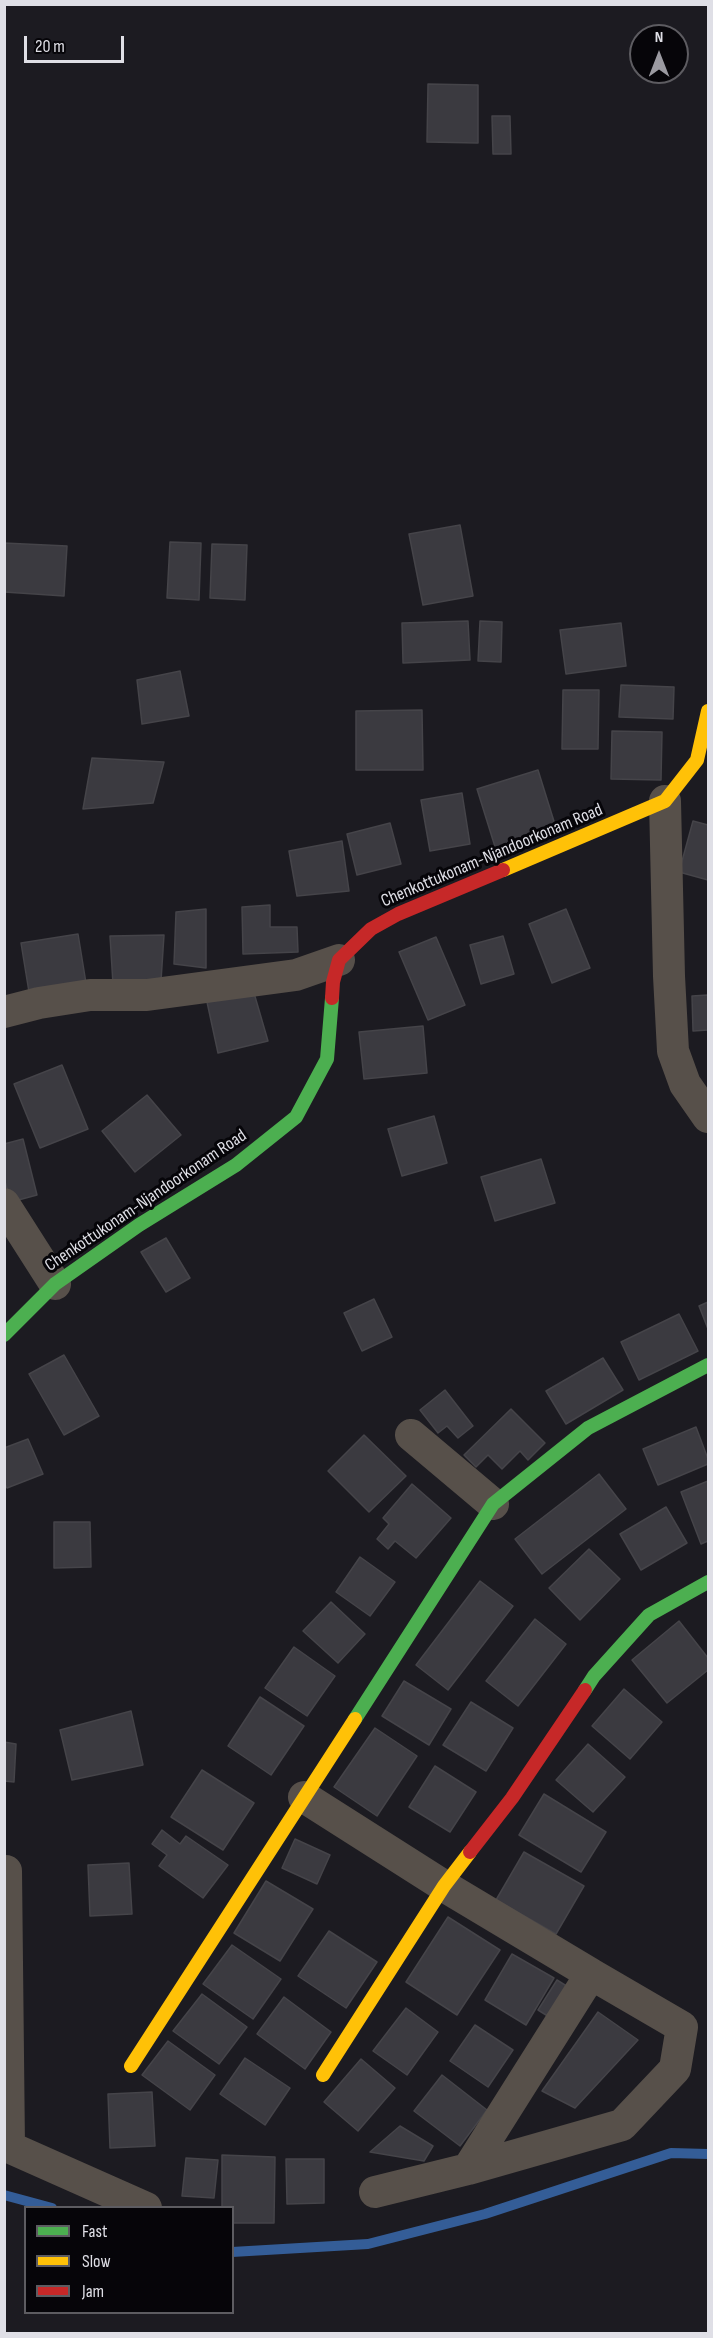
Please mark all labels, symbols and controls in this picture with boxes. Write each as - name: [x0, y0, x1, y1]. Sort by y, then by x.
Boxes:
- scale bar: [27, 24, 128, 62]
- north arrow: [629, 24, 689, 84]
- text: N: [655, 28, 663, 47]
- text: 20 m: [35, 36, 65, 57]
- street label: Chenkottukonam-Njandoorkonam Road: [378, 799, 606, 913]
- street label: Chenkottukonam-Njandoorkonam Road: [41, 1125, 251, 1277]
- legend: [24, 2206, 234, 2314]
- text: Fast: [82, 2221, 107, 2242]
- text: Slow: [82, 2251, 111, 2272]
- text: Jam: [82, 2281, 104, 2302]

